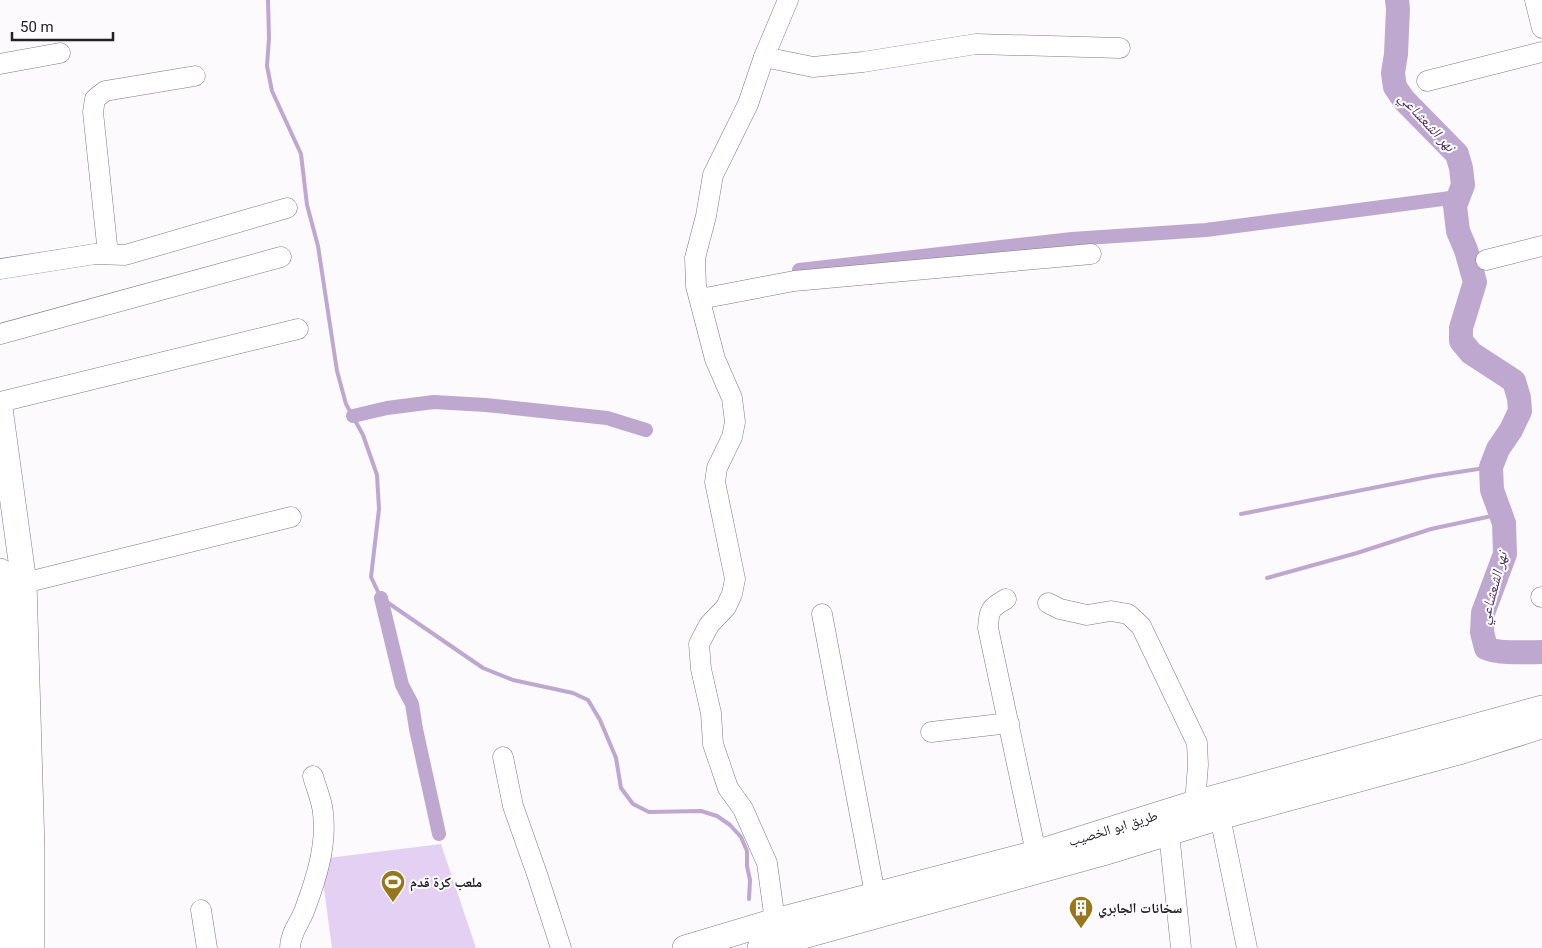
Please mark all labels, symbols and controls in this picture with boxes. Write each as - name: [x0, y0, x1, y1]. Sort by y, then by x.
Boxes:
- scale bar: [12, 10, 114, 42]
- text: 50 m: [20, 18, 54, 36]
- water label: نهر الشعشاعي: [1393, 89, 1461, 159]
- water label: نهر الشعشاعي: [1475, 547, 1515, 627]
- street label: طريق ابو الخصيب: [1066, 807, 1160, 851]
- sports icon: ملعب كرة قدم: [380, 869, 406, 903]
- place label: ملعب كرة قدم: [410, 874, 482, 892]
- building icon: سخانات الجابري: [1068, 895, 1094, 929]
- place label: سخانات الجابري: [1098, 900, 1182, 919]

